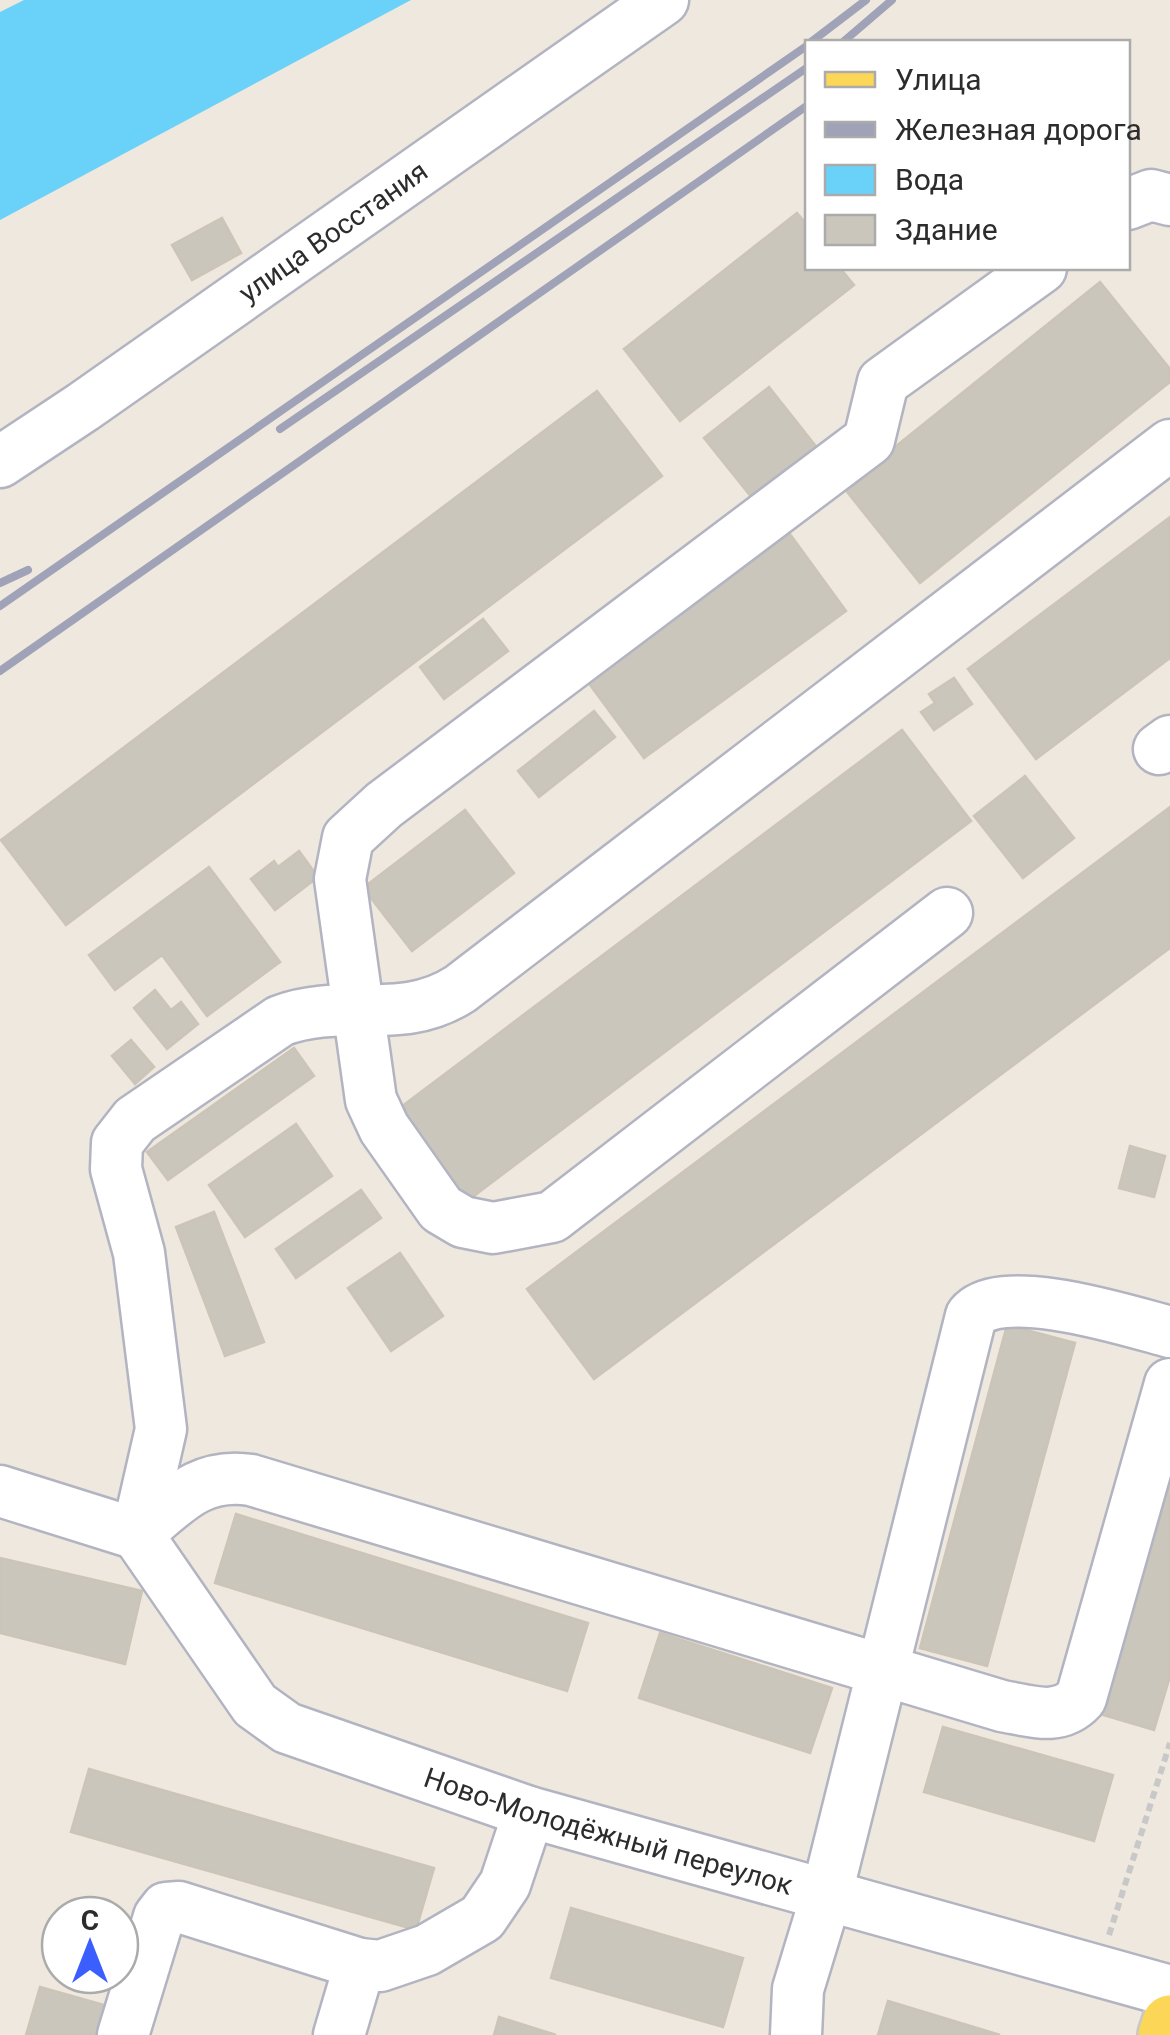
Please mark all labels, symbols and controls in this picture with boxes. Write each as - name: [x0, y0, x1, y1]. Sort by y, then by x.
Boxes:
- legend: [805, 40, 1130, 270]
- text: Улица: [895, 62, 982, 97]
- text: Железная дорога: [895, 112, 1142, 147]
- street label: улица Восстания: [232, 154, 434, 309]
- text: Вода: [895, 162, 964, 197]
- text: Здание: [895, 212, 998, 247]
- street label: Ново-Молодёжный переулок: [420, 1760, 796, 1901]
- north arrow: [40, 1895, 140, 1995]
- text: С: [81, 1904, 99, 1937]

